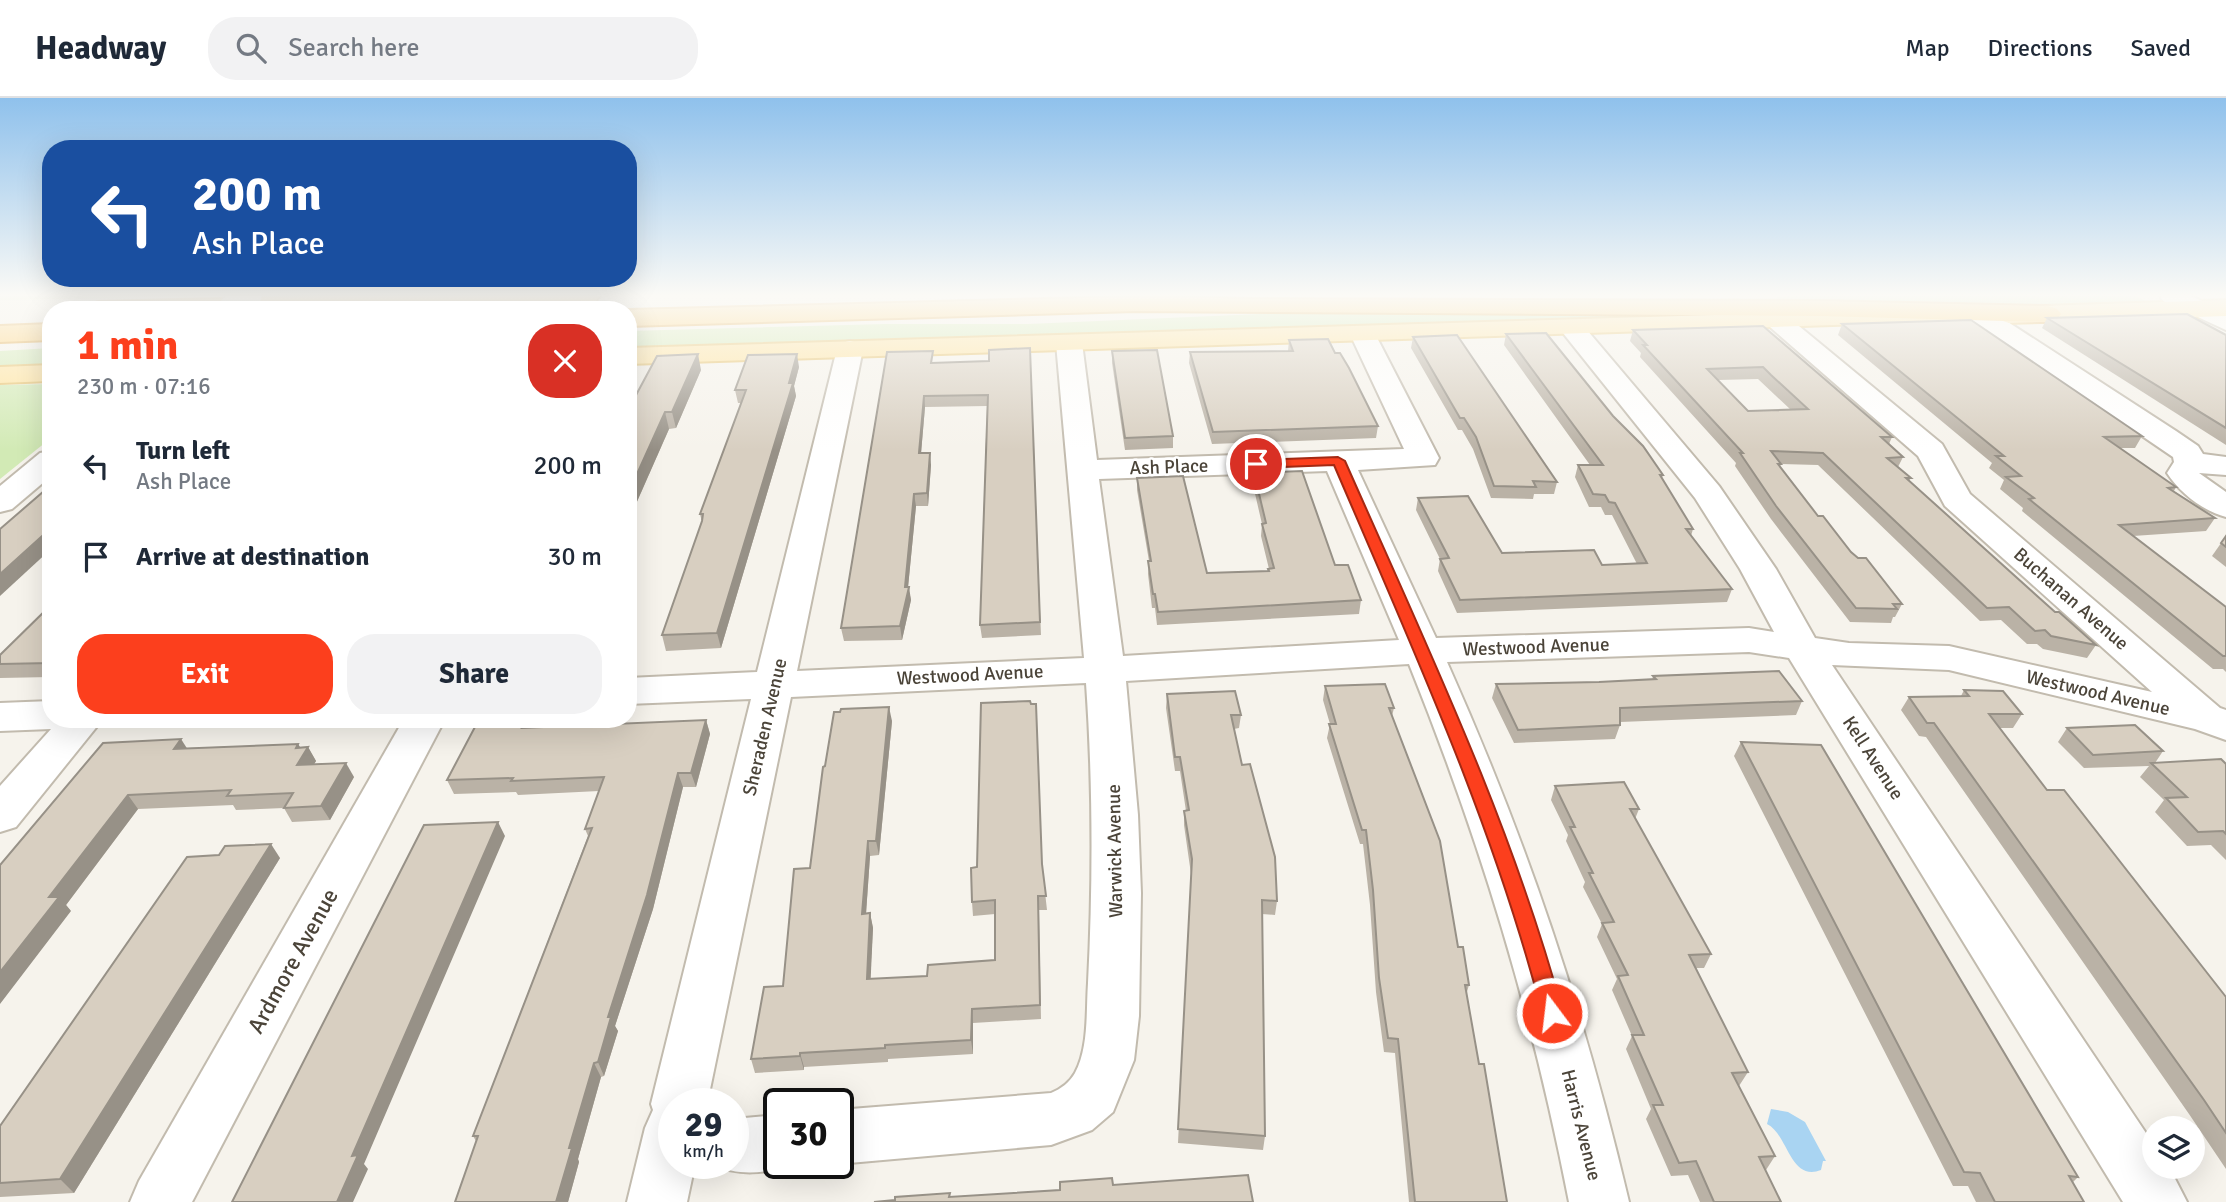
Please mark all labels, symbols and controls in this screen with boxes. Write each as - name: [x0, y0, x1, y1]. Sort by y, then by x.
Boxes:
- search box: [208, 17, 698, 80]
- text: Headway: [35, 28, 166, 69]
- icon: search: [232, 29, 270, 67]
- text: Search here: [288, 32, 419, 64]
- text: Map: [1905, 33, 1950, 63]
- text: Directions: [1988, 33, 2093, 63]
- text: Saved: [2131, 33, 2191, 63]
- text: 200 m: [192, 164, 322, 224]
- icon: left: [77, 168, 168, 259]
- text: Ash Place: [192, 224, 325, 263]
- text: 1 min: [77, 320, 178, 371]
- button: close: [528, 324, 602, 398]
- text: 230 m · 07:16: [77, 372, 211, 401]
- pin: [1226, 434, 1286, 494]
- text: Turn left: [136, 435, 230, 467]
- icon: arrive: [1237, 445, 1275, 483]
- icon: left: [77, 447, 115, 485]
- text: 200 m: [533, 450, 602, 482]
- street label: Ash Place: [1129, 454, 1209, 480]
- text: Ash Place: [136, 467, 231, 496]
- icon: arrive: [77, 538, 115, 576]
- text: Arrive at destination: [136, 541, 369, 573]
- text: 30 m: [547, 541, 602, 573]
- street label: Buchanan Avenue: [2008, 542, 2134, 656]
- street label: Westwood Avenue: [1462, 632, 1610, 662]
- button: Exit: [77, 634, 333, 714]
- button: Share: [347, 634, 602, 714]
- street label: Sheraden Avenue: [738, 656, 792, 798]
- street label: Westwood Avenue: [896, 659, 1044, 691]
- street label: Westwood Avenue: [2024, 665, 2172, 721]
- street label: Kell Avenue: [1837, 712, 1909, 804]
- street label: Warwick Avenue: [1102, 784, 1128, 918]
- street label: Ardmore Avenue: [241, 883, 345, 1039]
- position arrow: [1515, 976, 1589, 1050]
- street label: Harris Avenue: [1556, 1067, 1606, 1183]
- speed limit sign: 30: [763, 1088, 854, 1179]
- text: 29: [685, 1103, 722, 1146]
- map controls: [2142, 1116, 2205, 1179]
- button: layers: [2142, 1116, 2205, 1179]
- text: km/h: [683, 1140, 724, 1162]

